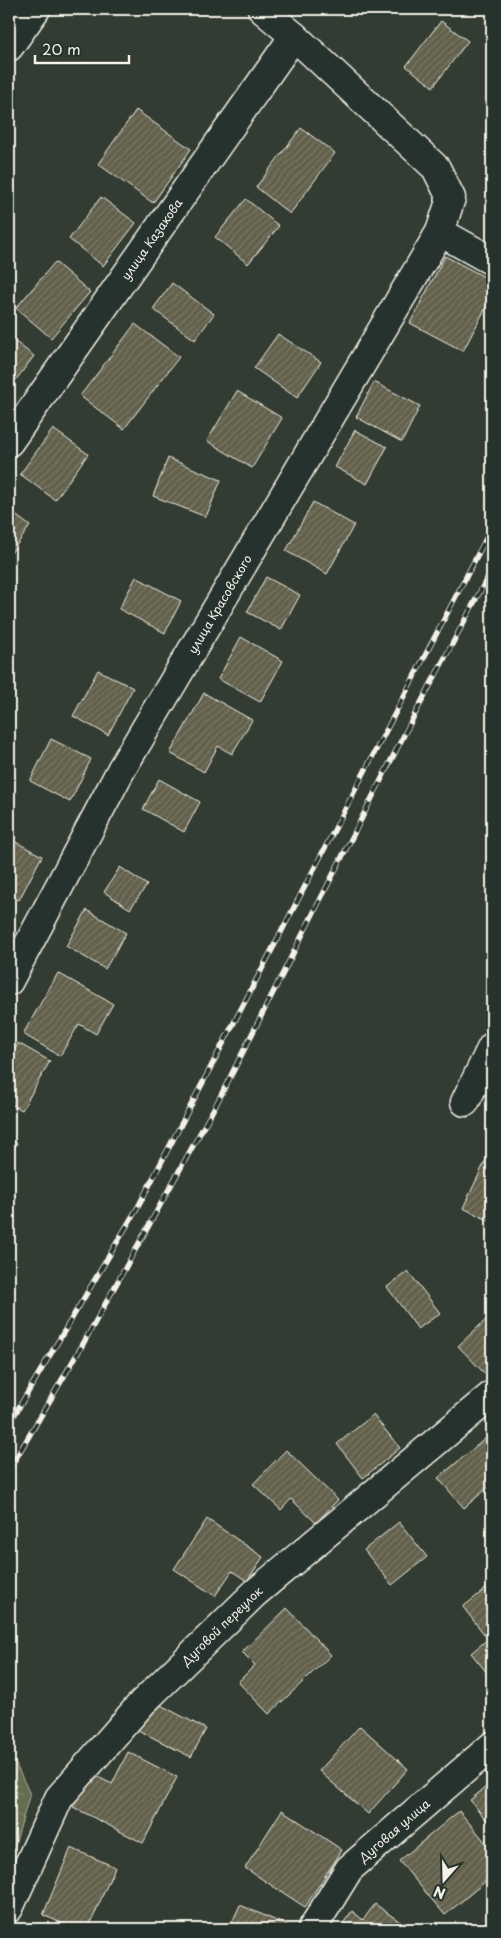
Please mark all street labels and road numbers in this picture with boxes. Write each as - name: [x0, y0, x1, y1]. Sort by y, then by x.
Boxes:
- street label: улица Казакова: [117, 194, 187, 283]
- street label: улица Красовского: [183, 551, 256, 657]
- street label: Дуговой переулок: [176, 1581, 267, 1670]
- street label: Дуговая улица: [354, 1794, 434, 1867]

